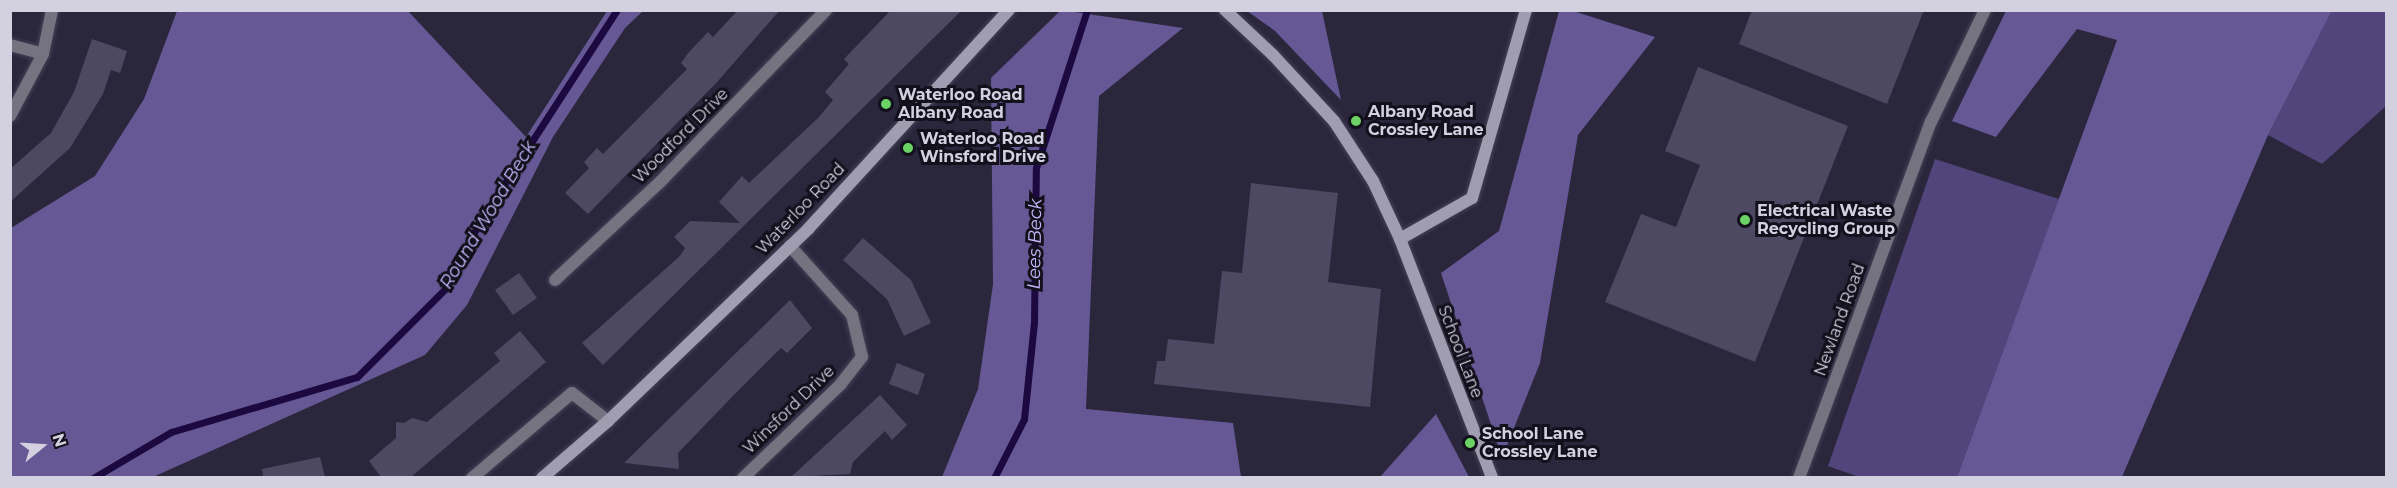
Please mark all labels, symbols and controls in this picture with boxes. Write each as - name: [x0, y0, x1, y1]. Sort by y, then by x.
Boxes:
- street label: Woodford Drive: [630, 85, 732, 187]
- place label: Waterloo Road Albany Road: [898, 85, 1023, 123]
- marker: Waterloo Road Albany Road: [879, 97, 893, 111]
- place label: Albany Road Crossley Lane: [1368, 102, 1484, 140]
- marker: Albany Road Crossley Lane: [1349, 114, 1363, 128]
- place label: Waterloo Road Winsford Drive: [920, 129, 1046, 167]
- water label: Round Wood Beck: [435, 137, 541, 293]
- marker: Waterloo Road Winsford Drive: [901, 141, 915, 155]
- street label: Waterloo Road: [753, 160, 849, 258]
- water label: Lees Beck: [1023, 198, 1047, 290]
- place label: Electrical Waste Recycling Group: [1757, 201, 1895, 239]
- marker: Electrical Waste Recycling Group: [1738, 213, 1752, 227]
- street label: Newland Road: [1811, 261, 1869, 379]
- street label: School Lane: [1434, 303, 1486, 401]
- street label: Winsford Drive: [740, 362, 838, 458]
- north arrow: [12, 416, 72, 476]
- place label: School Lane Crossley Lane: [1482, 424, 1598, 462]
- text: N: [49, 431, 71, 449]
- marker: School Lane Crossley Lane: [1463, 436, 1477, 450]

